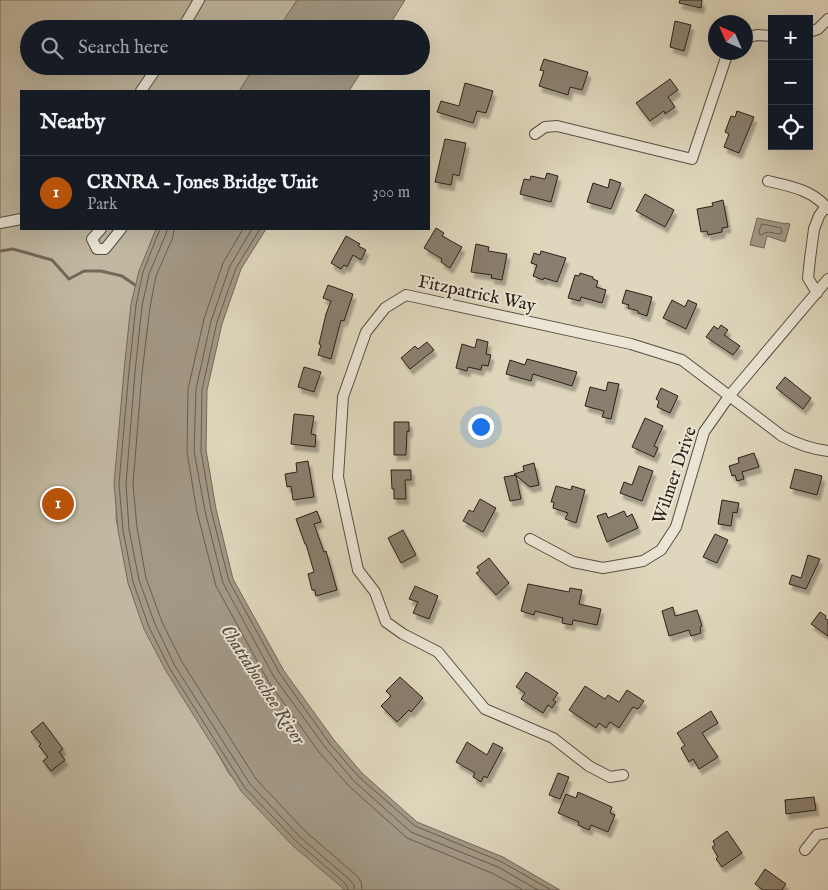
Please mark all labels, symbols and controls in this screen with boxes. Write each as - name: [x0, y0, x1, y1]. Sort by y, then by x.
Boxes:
- north arrow: [708, 15, 753, 60]
- map controls: [768, 15, 813, 150]
- button: +: [768, 15, 813, 60]
- search box: [20, 20, 430, 75]
- icon: search: [38, 34, 66, 62]
- text: Search here: [78, 36, 169, 60]
- button: −: [768, 60, 813, 105]
- button: locate: [768, 105, 813, 150]
- text: Nearby: [40, 109, 105, 136]
- text: CRNRA - Jones Bridge Unit: [87, 171, 318, 195]
- text: 1: [53, 183, 59, 203]
- text: 300 m: [372, 183, 410, 203]
- text: Park: [87, 195, 117, 215]
- street label: Fitzpatrick Way: [416, 271, 538, 318]
- your location: [468, 414, 494, 440]
- street label: Wilmer Drive: [648, 424, 703, 527]
- pin: 1: [42, 485, 74, 523]
- water label: Chattahoochee River: [215, 620, 311, 751]

